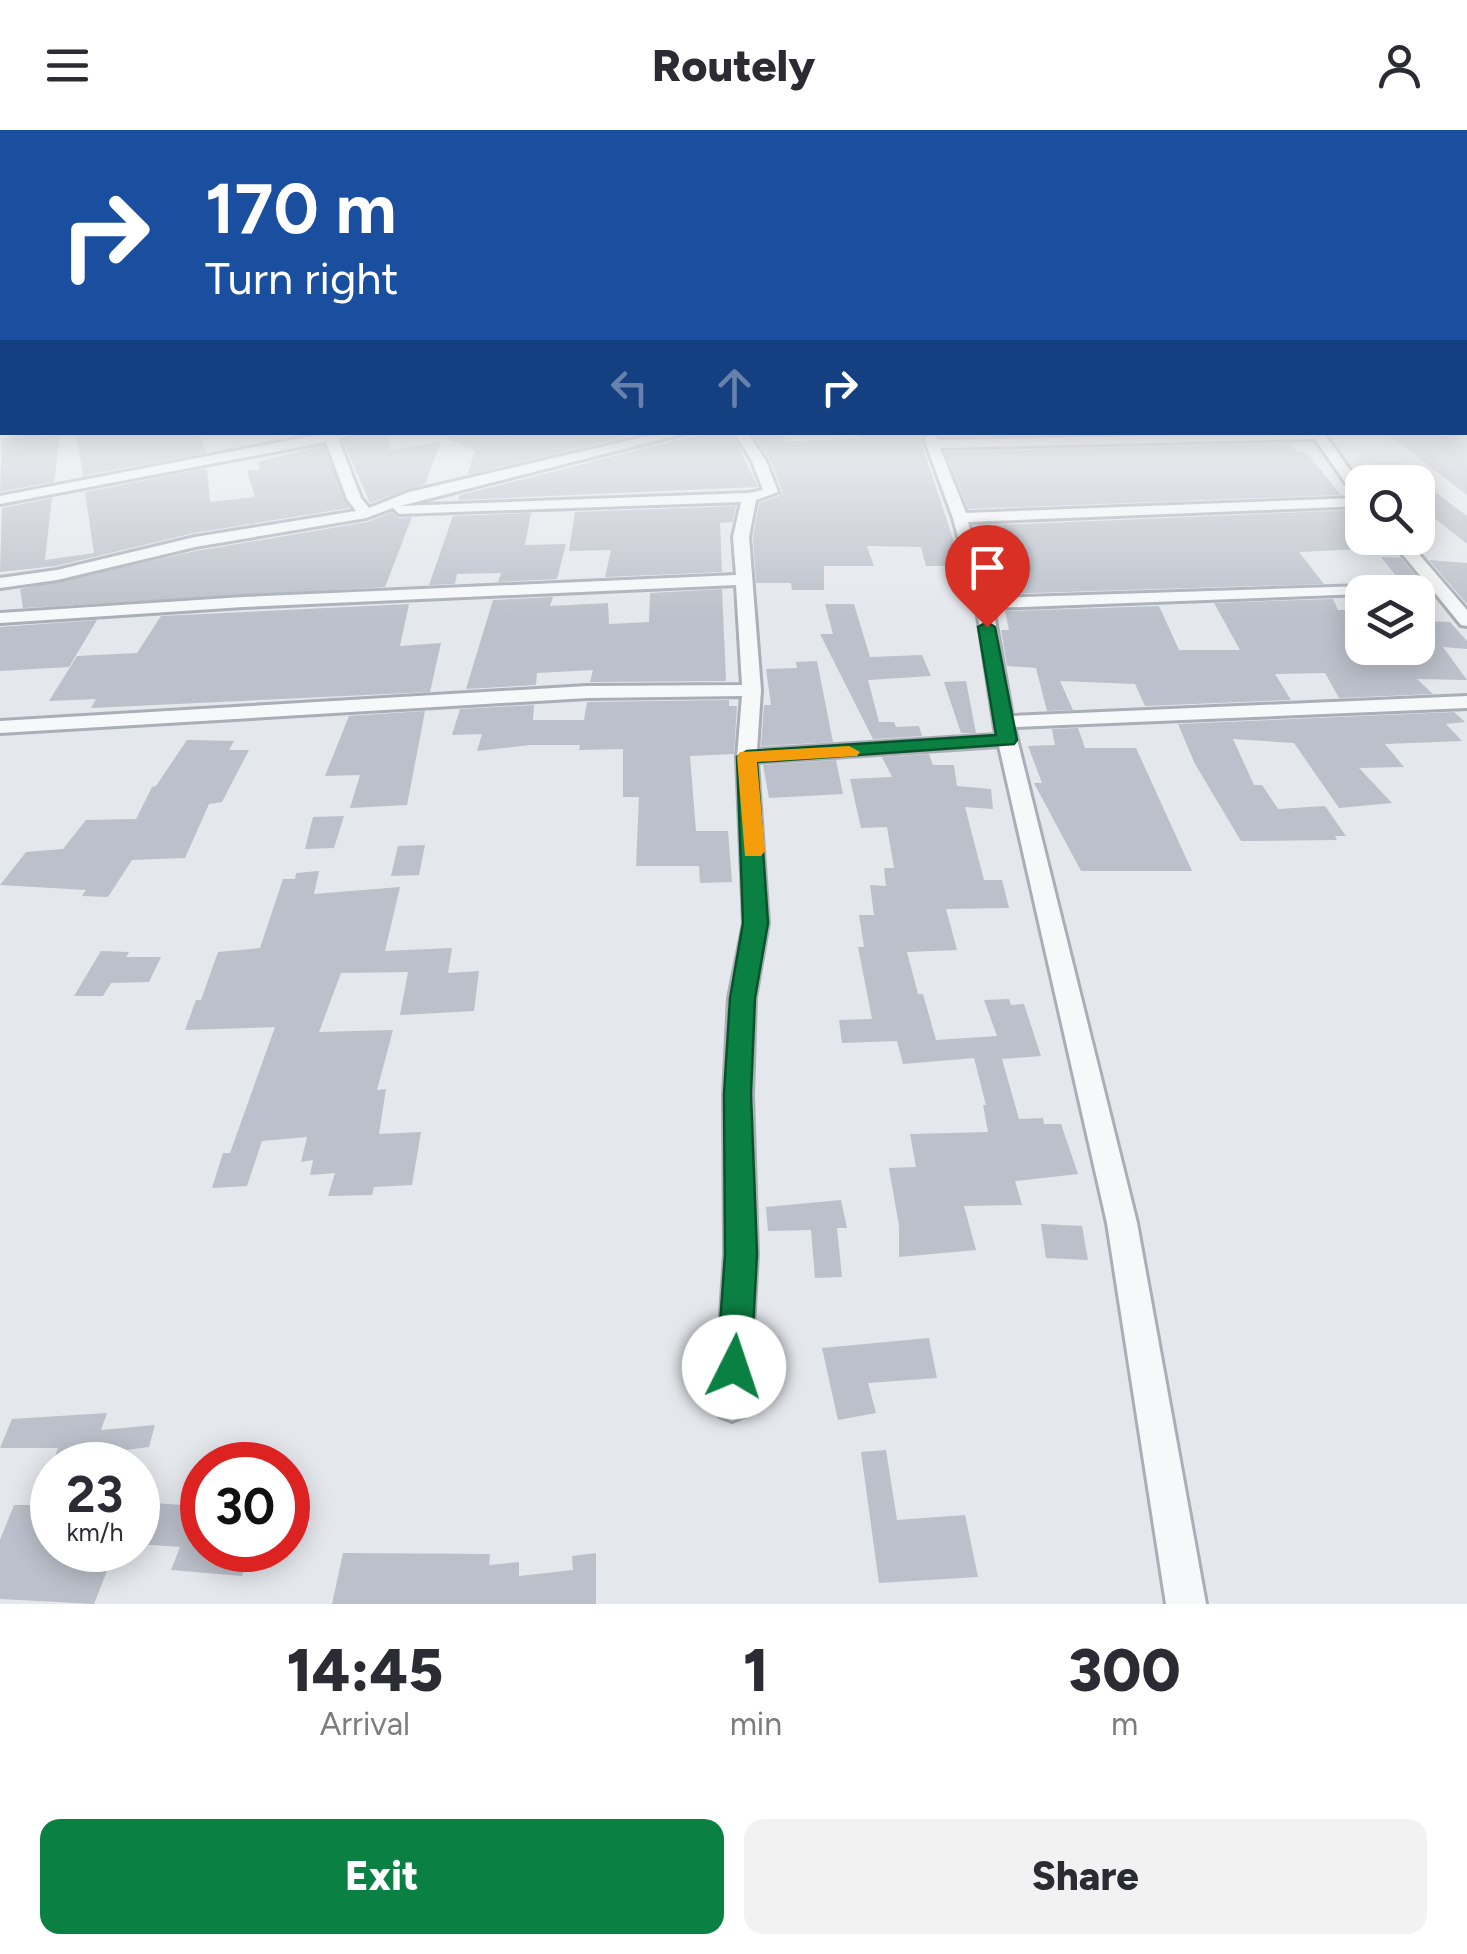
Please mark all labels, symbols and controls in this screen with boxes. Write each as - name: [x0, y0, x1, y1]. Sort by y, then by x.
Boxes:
- icon: menu: [40, 38, 95, 93]
- text: Routely: [652, 38, 815, 92]
- icon: person: [1372, 38, 1427, 93]
- text: 170 m: [205, 166, 397, 251]
- icon: right: [40, 170, 170, 300]
- text: Turn right: [205, 251, 398, 305]
- icon: left: [602, 360, 657, 415]
- icon: ahead: [707, 360, 762, 415]
- icon: right: [812, 360, 867, 415]
- map controls: [1345, 465, 1435, 665]
- button: search: [1345, 465, 1435, 555]
- pin: [945, 525, 1030, 628]
- icon: arrive: [960, 540, 1015, 595]
- button: layers: [1345, 575, 1435, 665]
- position arrow: [682, 1315, 786, 1419]
- speed limit sign: 30: [180, 1442, 310, 1572]
- text: 23: [67, 1464, 123, 1525]
- text: km/h: [66, 1517, 124, 1547]
- text: 14:45: [286, 1634, 443, 1706]
- text: 1: [743, 1634, 769, 1706]
- text: 300: [1069, 1634, 1181, 1706]
- text: Arrival: [320, 1705, 410, 1743]
- text: min: [730, 1705, 782, 1743]
- text: m: [1111, 1705, 1138, 1743]
- button: Exit: [40, 1819, 724, 1934]
- button: Share: [744, 1819, 1427, 1934]

